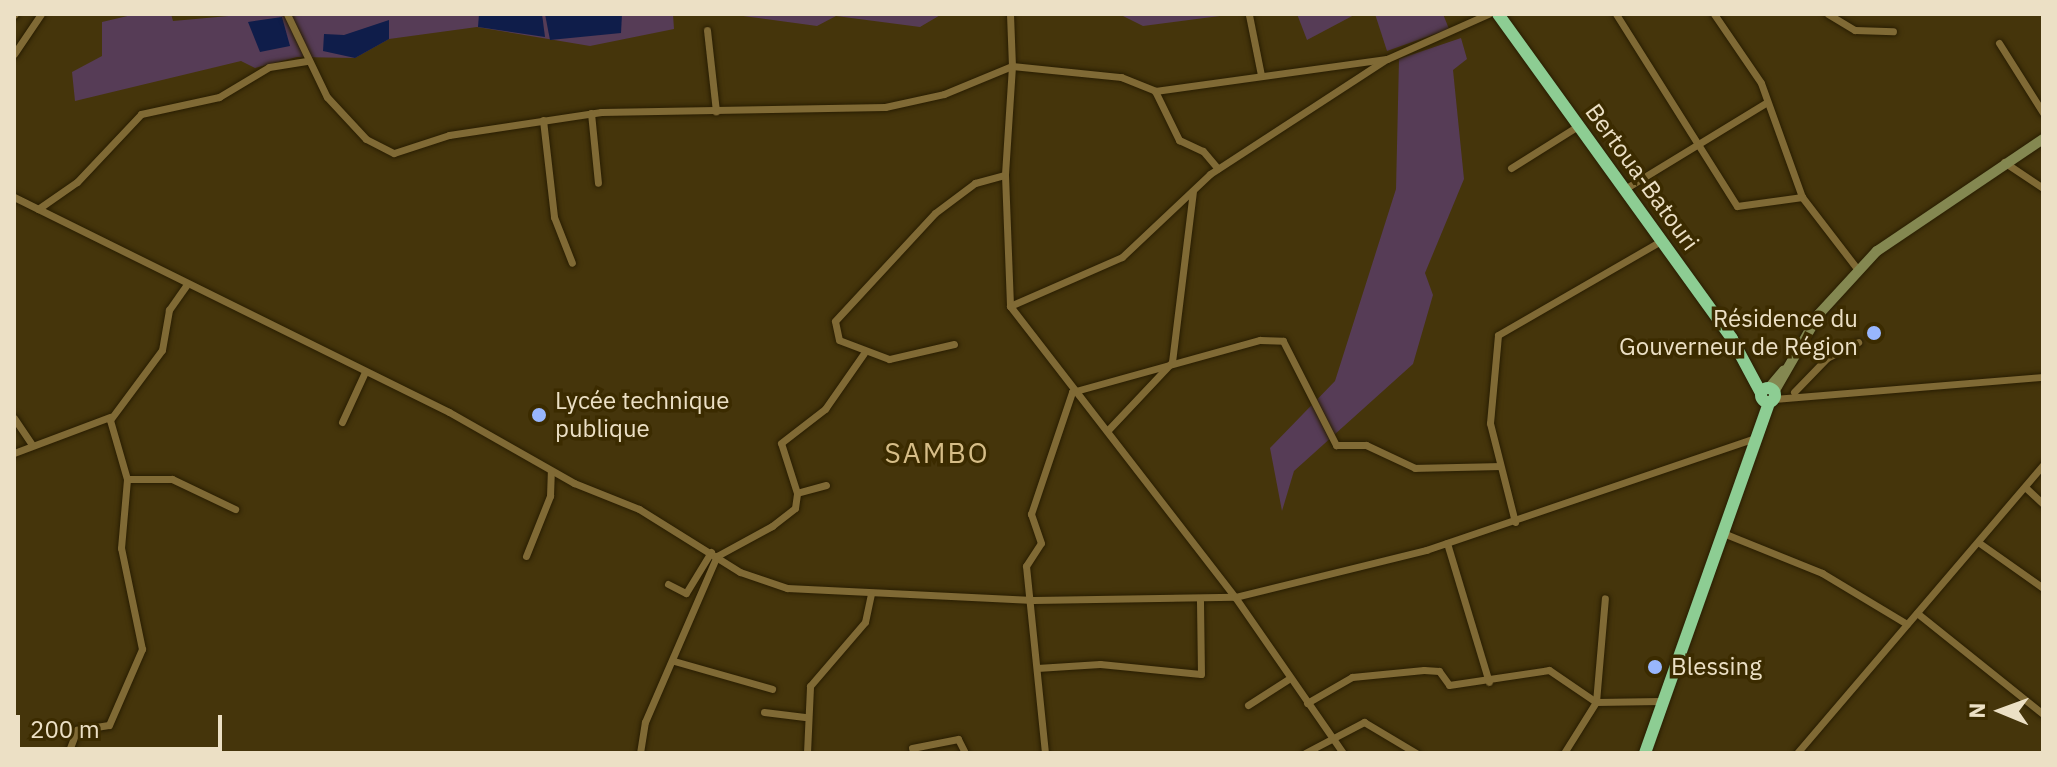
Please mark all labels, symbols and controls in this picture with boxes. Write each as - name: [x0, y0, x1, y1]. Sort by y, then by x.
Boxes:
- street label: Bertoua-Batouri: [1579, 98, 1705, 256]
- place label: Résidence du Gouverneur de Région: [1619, 305, 1858, 361]
- marker: Résidence du Gouverneur de Région: [1865, 324, 1883, 342]
- place label: Lycée technique publique: [555, 387, 729, 443]
- marker: Lycée technique publique: [530, 406, 548, 424]
- district label: SAMBO: [884, 436, 990, 470]
- place label: Blessing: [1671, 653, 1762, 681]
- marker: Blessing: [1646, 658, 1664, 676]
- north arrow: [1961, 671, 2041, 751]
- scale bar: [20, 699, 226, 749]
- text: N: [1962, 702, 1991, 719]
- text: 200 m: [30, 713, 100, 745]

